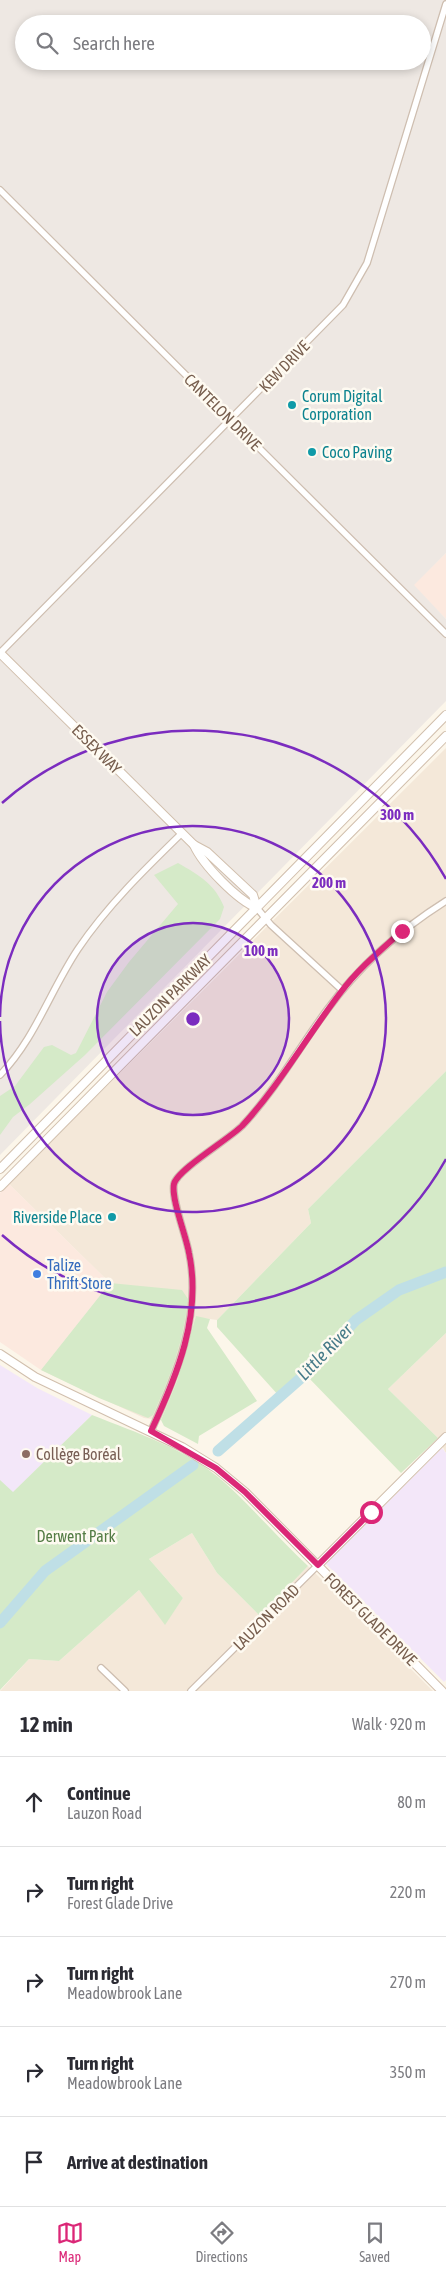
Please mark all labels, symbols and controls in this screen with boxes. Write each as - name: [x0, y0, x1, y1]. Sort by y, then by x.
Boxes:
- search box: [15, 15, 431, 70]
- icon: search: [33, 29, 61, 57]
- text: Search here: [73, 32, 155, 54]
- street label: KEW DRIVE: [255, 337, 313, 395]
- street label: CANTELON DRIVE: [181, 370, 265, 454]
- place label: Corum Digital Corporation: [302, 387, 383, 424]
- marker: Corum Digital Corporation: [286, 399, 298, 411]
- place label: Coco Paving: [322, 443, 392, 462]
- marker: Coco Paving: [306, 446, 318, 458]
- street label: ESSEX WAY: [69, 721, 126, 778]
- text: 300 m: [380, 806, 414, 823]
- text: 200 m: [312, 874, 346, 891]
- route end: [391, 920, 414, 943]
- text: 100 m: [244, 942, 278, 959]
- street label: LAUZON PARKWAY: [125, 950, 215, 1040]
- centre of rings: [184, 1010, 202, 1028]
- place label: Riverside Place: [13, 1208, 102, 1226]
- marker: Riverside Place: [106, 1211, 118, 1223]
- place label: Talize Thrift Store: [47, 1256, 112, 1292]
- marker: Talize Thrift Store: [31, 1268, 43, 1280]
- water label: Little River: [293, 1319, 357, 1384]
- place label: Collège Boréal: [36, 1445, 122, 1464]
- marker: Collège Boréal: [20, 1448, 32, 1460]
- route start: [360, 1501, 383, 1524]
- park label: Derwent Park: [37, 1527, 115, 1545]
- street label: FOREST GLADE DRIVE: [321, 1569, 421, 1669]
- street label: LAUZON ROAD: [229, 1580, 303, 1654]
- text: 12 min: [20, 1712, 73, 1736]
- text: Walk · 920 m: [352, 1715, 426, 1733]
- text: Continue: [67, 1782, 131, 1804]
- icon: ahead: [20, 1788, 48, 1816]
- text: 80 m: [397, 1793, 426, 1811]
- text: Lauzon Road: [67, 1804, 142, 1822]
- text: Turn right: [67, 1872, 134, 1894]
- icon: right: [20, 1878, 48, 1906]
- text: 220 m: [390, 1883, 426, 1901]
- text: Forest Glade Drive: [67, 1894, 173, 1912]
- text: Turn right: [67, 1962, 134, 1984]
- icon: right: [20, 1968, 48, 1996]
- text: 270 m: [390, 1973, 426, 1991]
- text: Meadowbrook Lane: [67, 1984, 182, 2002]
- text: Turn right: [67, 2052, 134, 2074]
- icon: right: [20, 2058, 48, 2086]
- text: 350 m: [390, 2063, 426, 2081]
- text: Meadowbrook Lane: [67, 2074, 182, 2092]
- icon: arrive: [20, 2148, 48, 2176]
- text: Arrive at destination: [67, 2151, 208, 2173]
- tab: Map: [56, 2219, 84, 2265]
- tab: Directions: [195, 2219, 248, 2265]
- tab: Saved: [359, 2219, 390, 2265]

